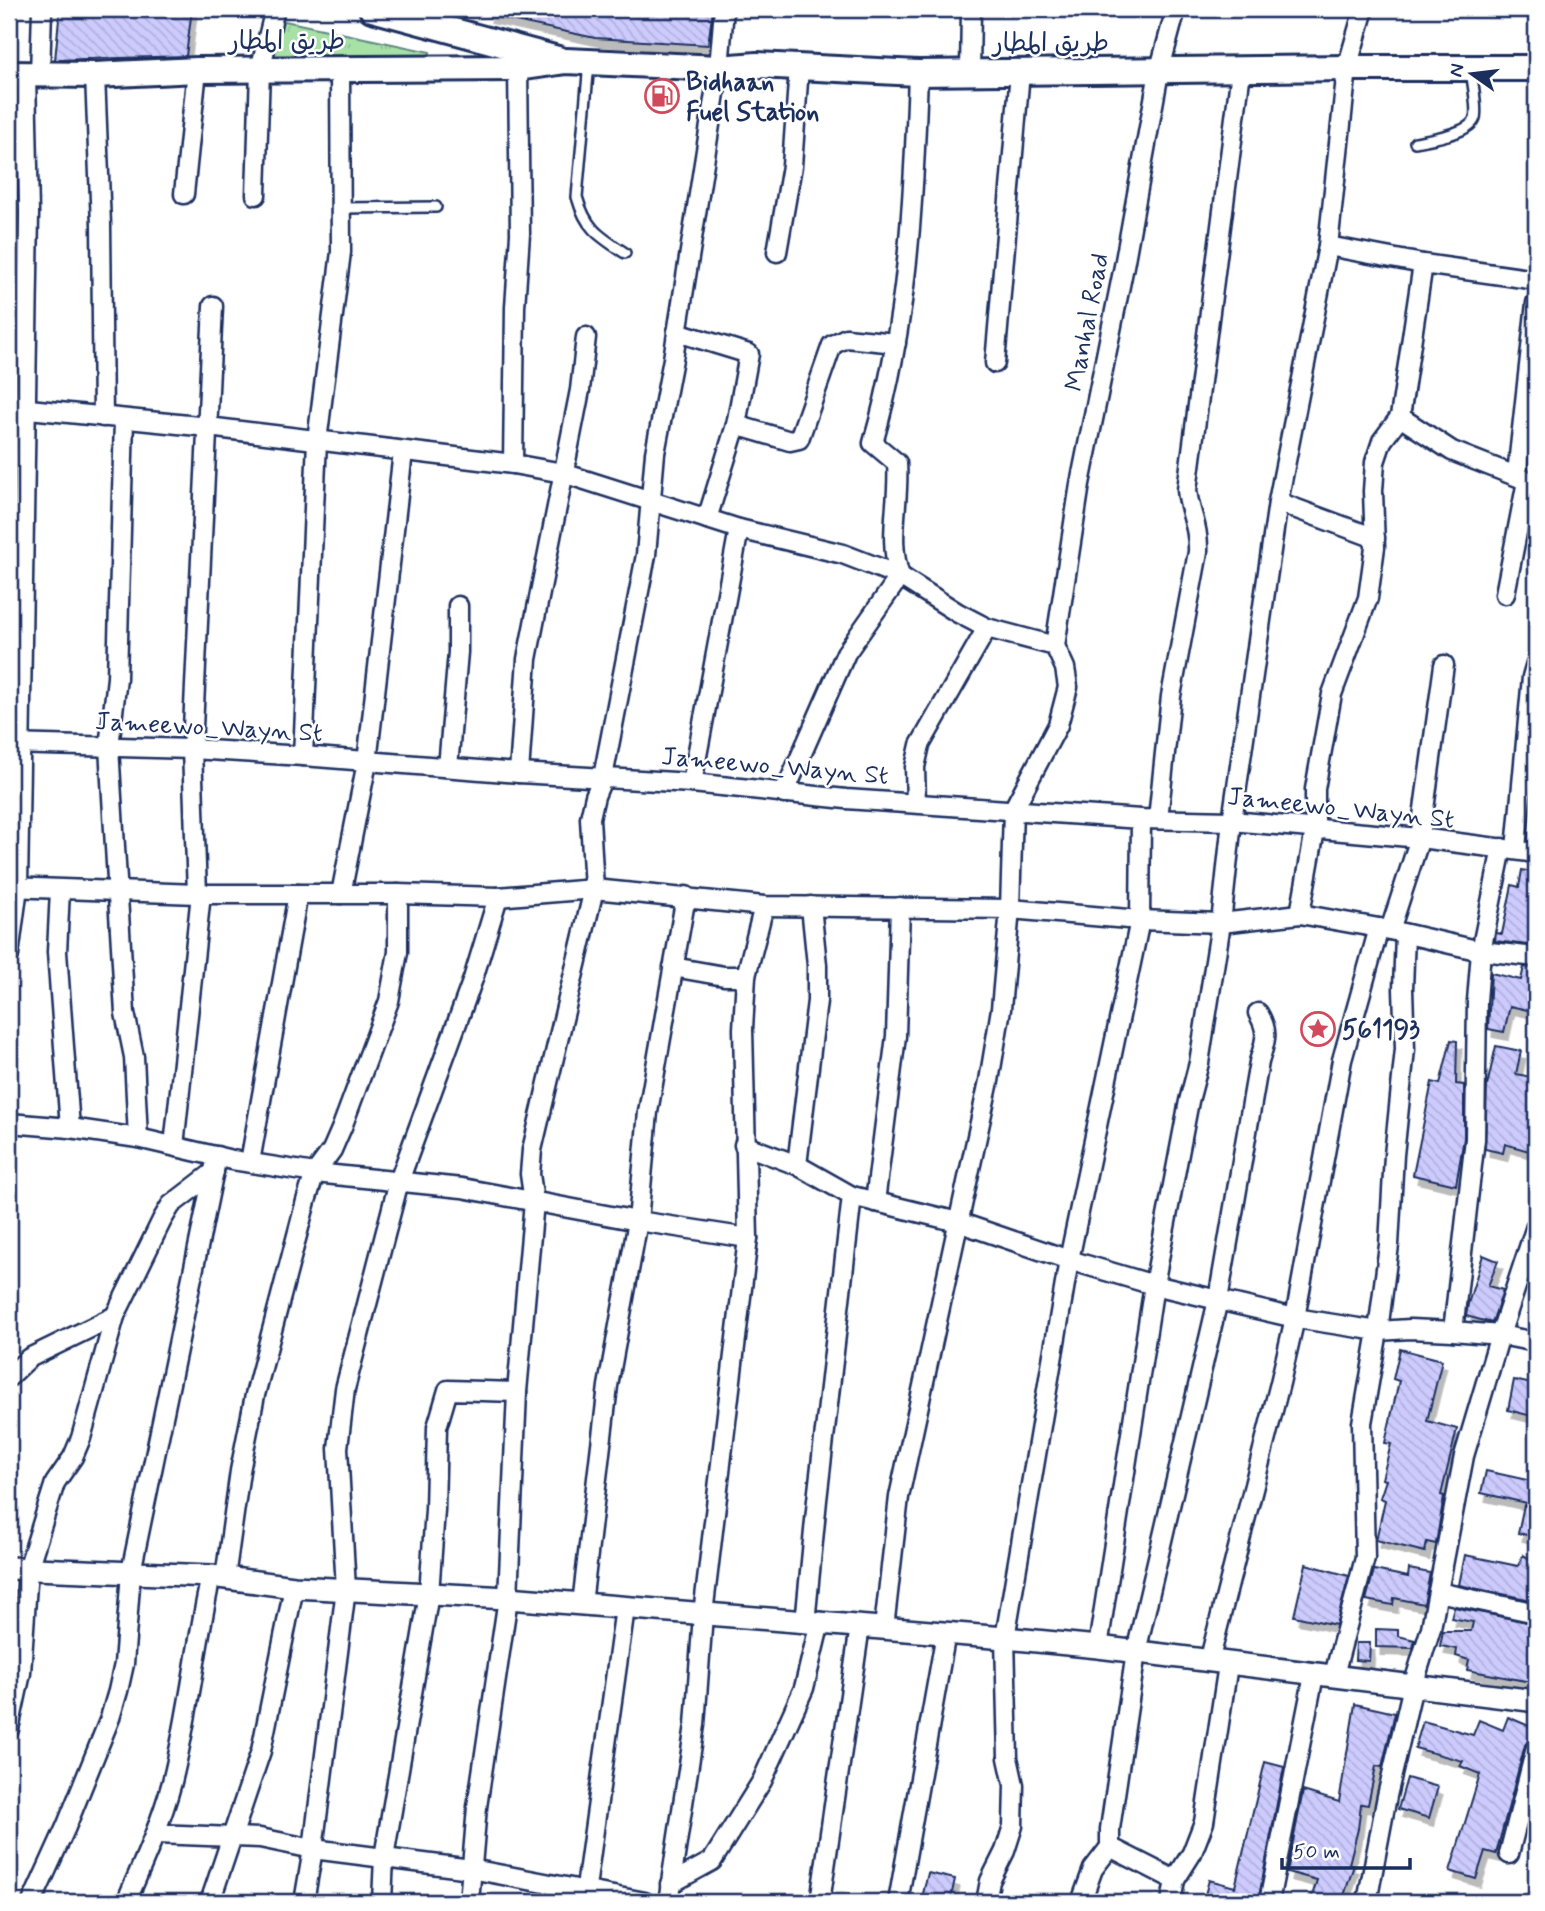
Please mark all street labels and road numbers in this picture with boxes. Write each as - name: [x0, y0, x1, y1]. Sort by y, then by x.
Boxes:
- street label: طريق المطار: [227, 25, 345, 59]
- street label: طريق المطار: [991, 27, 1109, 61]
- street label: Manhal Road: [1058, 250, 1118, 394]
- street label: Jameewo_Wayn St: [94, 705, 324, 751]
- street label: Jameewo_Wayn St: [660, 740, 890, 794]
- street label: Jameewo_Wayn St: [1226, 780, 1456, 838]

